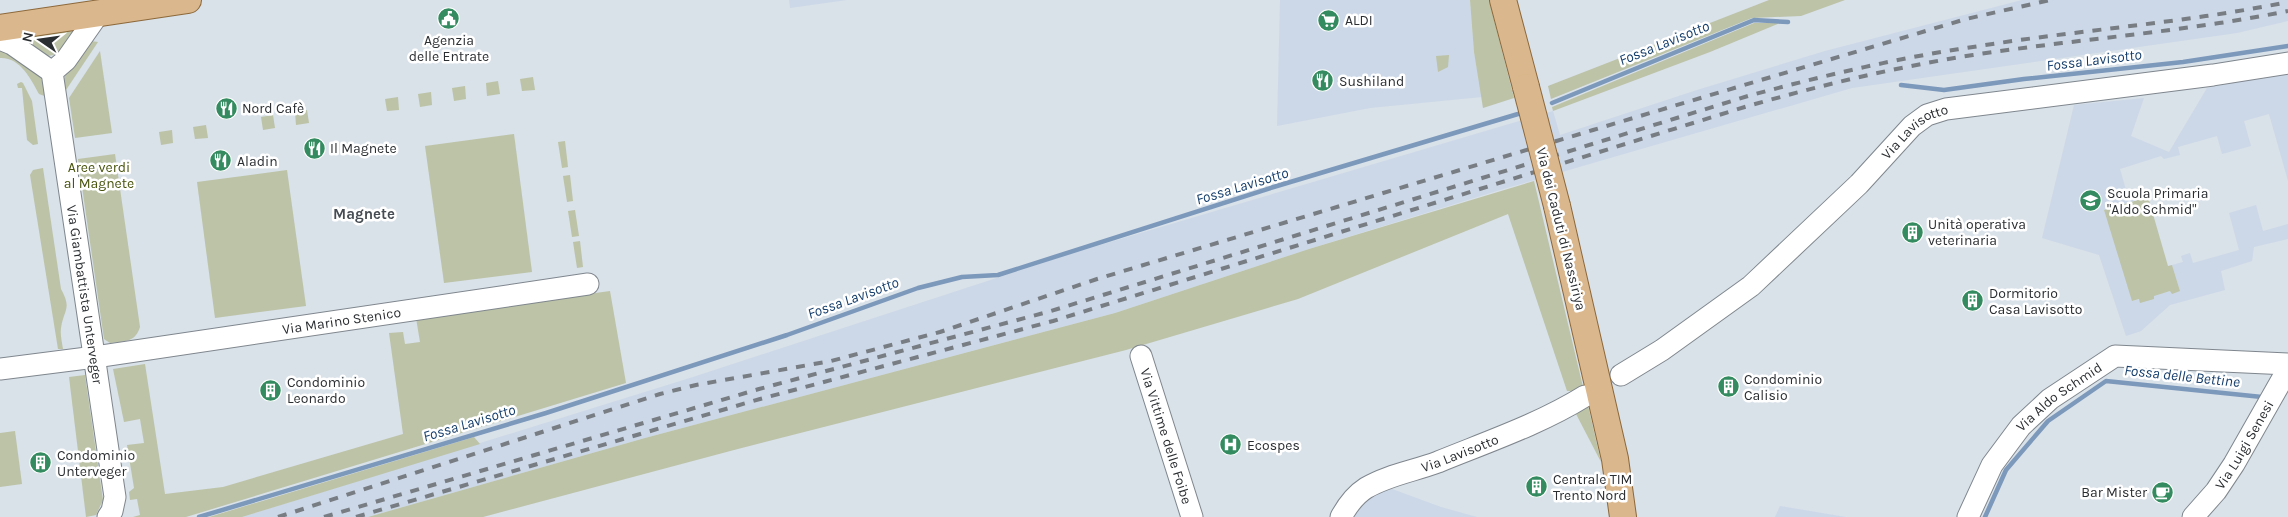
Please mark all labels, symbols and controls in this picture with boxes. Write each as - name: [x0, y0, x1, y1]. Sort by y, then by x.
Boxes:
- public building icon: Agenzia delle Entrate: [437, 6, 461, 30]
- supermarket icon: ALDI: [1317, 8, 1341, 32]
- place label: ALDI: [1345, 12, 1373, 29]
- north arrow: [15, 15, 65, 65]
- water label: Fossa Lavisotto: [1616, 16, 1712, 69]
- text: N: [18, 30, 37, 44]
- place label: Agenzia delle Entrate: [409, 32, 489, 65]
- water label: Fossa Lavisotto: [2045, 45, 2143, 75]
- restaurant icon: Sushiland: [1311, 69, 1335, 93]
- place label: Sushiland: [1339, 73, 1404, 90]
- restaurant icon: Nord Cafè: [214, 96, 238, 120]
- place label: Nord Cafè: [242, 100, 304, 117]
- street label: Via Lavisotto: [1878, 100, 1950, 162]
- restaurant icon: Il Magnete: [302, 136, 326, 160]
- place label: Il Magnete: [330, 140, 397, 157]
- street label: Via dei Caduti di Nassiriya: [1533, 146, 1589, 312]
- restaurant icon: Aladin: [209, 149, 233, 173]
- place label: Aladin: [237, 153, 278, 170]
- park label: Aree verdi al Magnete: [64, 159, 134, 192]
- water label: Fossa Lavisotto: [1194, 163, 1291, 209]
- place label: Scuola Primaria "Aldo Schmid": [2107, 185, 2209, 218]
- school or university icon: Scuola Primaria "Aldo Schmid": [2079, 189, 2103, 213]
- street label: Via Giambattista Unterveger: [63, 204, 107, 386]
- district label: Magnete: [333, 205, 395, 223]
- place label: Unità operativa veterinaria: [1928, 216, 2026, 249]
- building icon: Unità operativa veterinaria: [1900, 220, 1924, 244]
- water label: Fossa Lavisotto: [805, 273, 902, 323]
- place label: Dormitorio Casa Lavisotto: [1989, 285, 2082, 318]
- building icon: Dormitorio Casa Lavisotto: [1961, 289, 1985, 313]
- street label: Via Marino Stenico: [281, 303, 402, 338]
- street label: Via Aldo Schmid: [2012, 358, 2105, 435]
- water label: Fossa delle Bettine: [2123, 361, 2241, 391]
- street label: Via Vittime delle Foibe: [1137, 366, 1196, 506]
- place label: Condominio Calisio: [1744, 371, 1822, 404]
- place label: Condominio Leonardo: [287, 374, 365, 407]
- building icon: Condominio Calisio: [1716, 375, 1740, 399]
- building icon: Condominio Leonardo: [259, 378, 283, 402]
- street label: Via Luigi Senesi: [2211, 397, 2277, 492]
- water label: Fossa Lavisotto: [421, 400, 518, 446]
- street label: Via Lavisotto: [1419, 430, 1501, 476]
- hospital icon: Ecospes: [1219, 433, 1243, 457]
- place label: Ecospes: [1247, 437, 1300, 454]
- place label: Condominio Unterveger: [57, 447, 135, 480]
- building icon: Condominio Unterveger: [29, 451, 53, 475]
- place label: Centrale TIM Trento Nord: [1553, 471, 1632, 504]
- building icon: Centrale TIM Trento Nord: [1525, 475, 1549, 499]
- cafe icon: Bar Mister: [2151, 480, 2175, 504]
- place label: Bar Mister: [2081, 484, 2148, 501]

